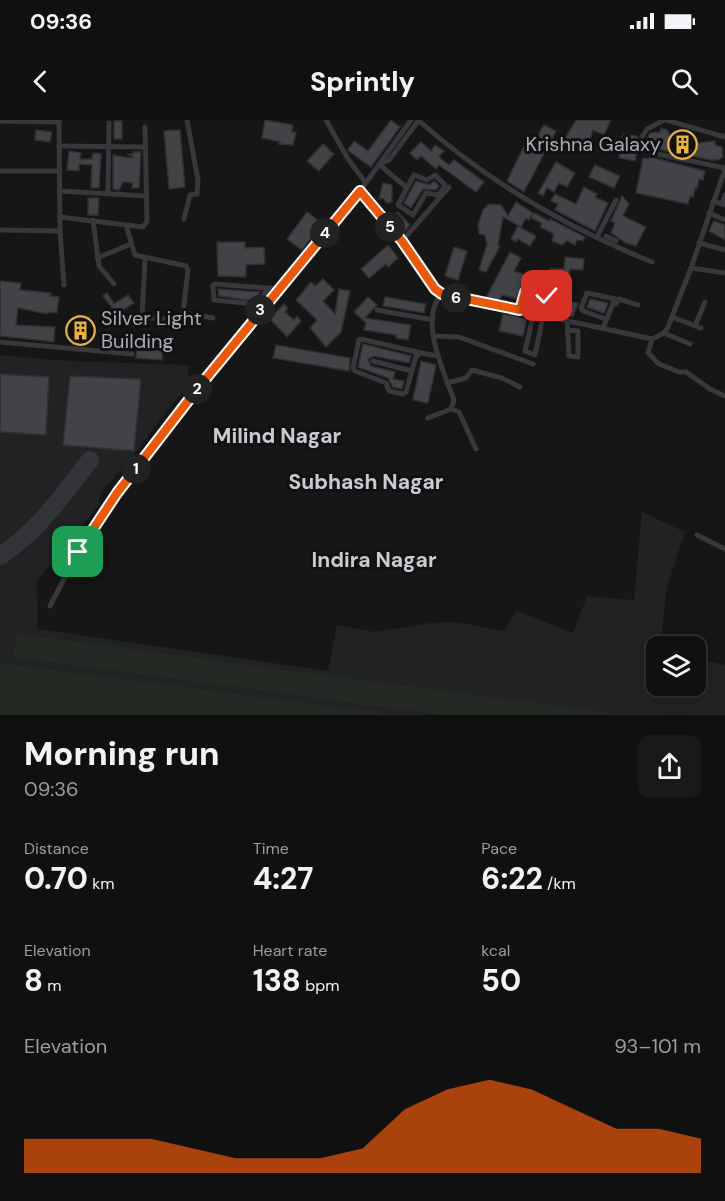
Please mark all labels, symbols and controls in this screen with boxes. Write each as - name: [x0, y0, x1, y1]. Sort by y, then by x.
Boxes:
- text: 09:36: [30, 7, 92, 36]
- text: Sprintly: [310, 64, 415, 99]
- icon: back: [24, 65, 57, 98]
- icon: search: [668, 65, 701, 98]
- building icon: Krishna Galaxy: [666, 128, 698, 160]
- place label: Krishna Galaxy: [525, 131, 661, 157]
- pin: 5: [375, 212, 405, 242]
- text: 5: [385, 216, 395, 237]
- pin: 4: [310, 218, 340, 248]
- text: 4: [320, 222, 330, 243]
- pin: [521, 270, 572, 321]
- icon: check: [530, 279, 563, 312]
- pin: 6: [441, 283, 471, 313]
- text: 6: [451, 287, 461, 308]
- pin: 3: [245, 295, 275, 325]
- text: 3: [255, 299, 265, 320]
- place label: Silver Light Building: [101, 305, 202, 354]
- building icon: Silver Light Building: [64, 314, 96, 346]
- pin: 2: [182, 374, 212, 404]
- text: 2: [192, 378, 202, 399]
- district label: Milind Nagar: [213, 422, 342, 450]
- pin: 1: [121, 454, 151, 484]
- text: 1: [133, 458, 139, 479]
- district label: Subhash Nagar: [289, 468, 444, 496]
- pin: [52, 526, 103, 577]
- icon: arrive: [61, 535, 94, 568]
- district label: Indira Nagar: [311, 546, 437, 574]
- map controls: [646, 636, 706, 696]
- button: layers: [646, 636, 706, 696]
- text: Morning run: [24, 732, 219, 775]
- button: share: [638, 735, 701, 798]
- text: 09:36: [24, 776, 79, 802]
- text: Distance: [24, 838, 89, 859]
- text: Time: [253, 838, 289, 859]
- text: Pace: [481, 838, 517, 859]
- text: 0.70: [24, 859, 88, 898]
- text: 4:27: [253, 859, 313, 898]
- text: 6:22: [481, 859, 543, 898]
- text: km: [88, 873, 115, 894]
- text: /km: [543, 873, 576, 894]
- text: Elevation: [24, 940, 91, 961]
- text: Heart rate: [253, 940, 327, 961]
- text: kcal: [481, 940, 510, 961]
- text: 8: [24, 961, 43, 1000]
- text: 138: [253, 961, 301, 1000]
- text: 50: [481, 961, 521, 1000]
- text: m: [43, 975, 62, 996]
- text: bpm: [301, 975, 339, 996]
- text: Elevation: [24, 1033, 107, 1059]
- text: 93–101 m: [614, 1033, 701, 1059]

